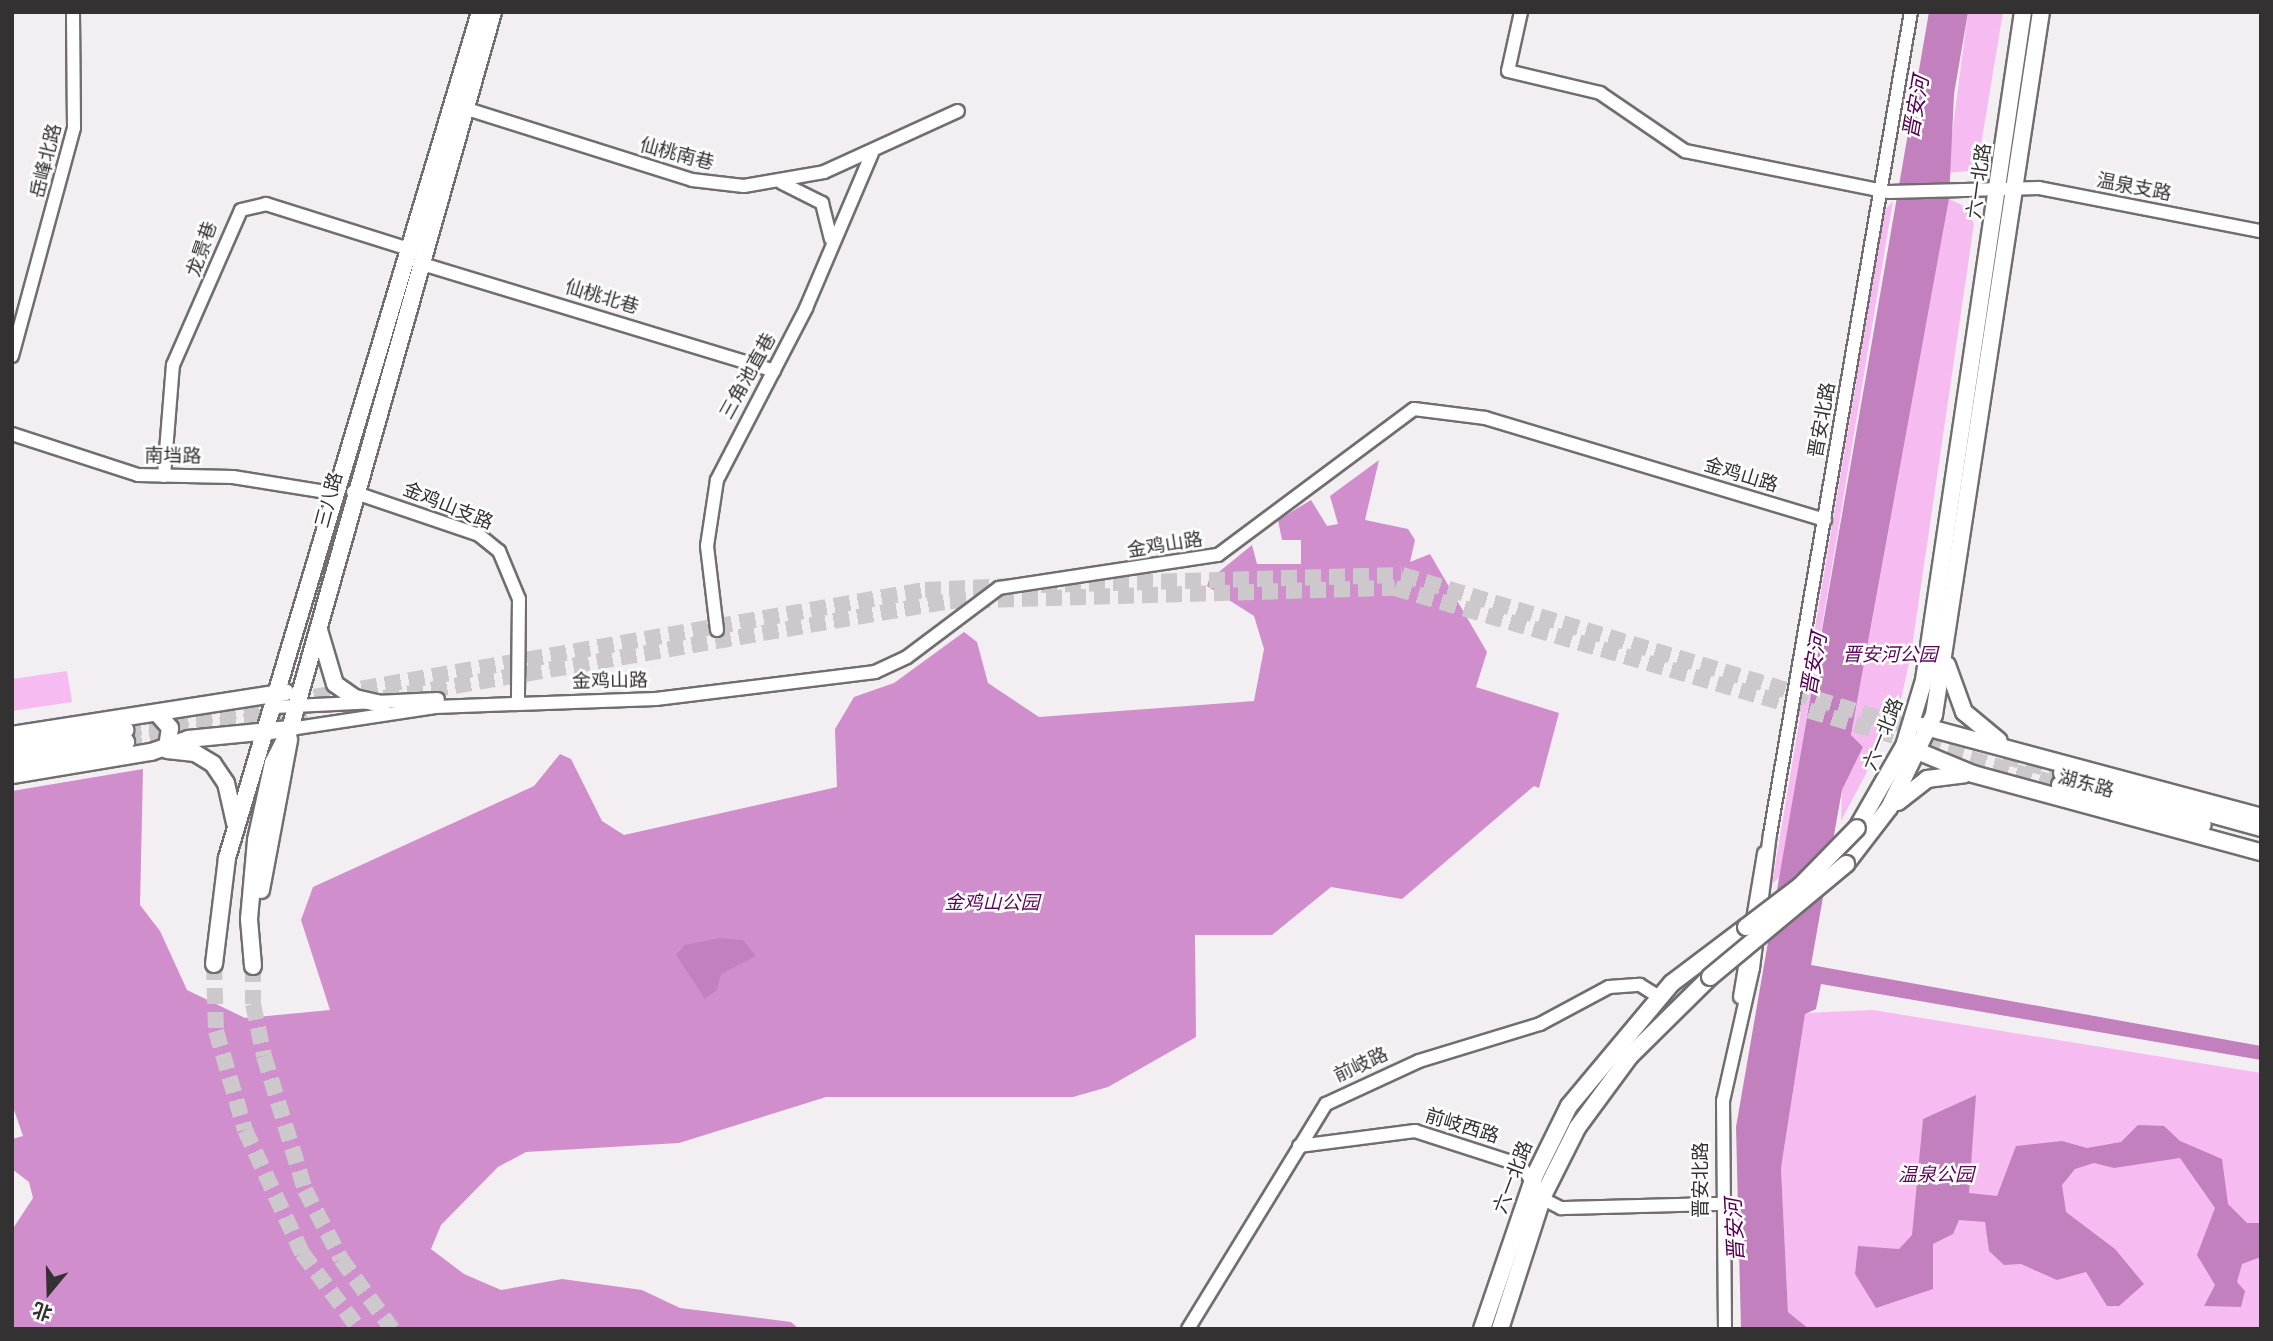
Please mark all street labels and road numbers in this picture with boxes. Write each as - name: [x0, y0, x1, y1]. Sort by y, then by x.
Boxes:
- street label: 岳峰北路: [26, 121, 66, 201]
- street label: 仙桃南巷: [637, 133, 717, 175]
- street label: 六一北路: [1962, 142, 1996, 220]
- street label: 温泉支路: [2095, 169, 2173, 205]
- street label: 龙景巷: [182, 218, 222, 280]
- street label: 仙桃北巷: [562, 275, 642, 319]
- street label: 三角池直巷: [715, 329, 781, 423]
- street label: 晋安北路: [1804, 381, 1840, 459]
- street label: 南垱路: [144, 444, 202, 468]
- street label: 金鸡山路: [1701, 453, 1781, 497]
- street label: 三八路: [311, 470, 347, 530]
- street label: 金鸡山支路: [400, 478, 496, 534]
- street label: 金鸡山路: [1126, 528, 1204, 562]
- street label: 金鸡山路: [572, 669, 648, 693]
- street label: 六一北路: [1858, 694, 1908, 774]
- street label: 湖东路: [2056, 766, 2116, 802]
- street label: 前岐路: [1330, 1043, 1392, 1087]
- street label: 前岐西路: [1422, 1104, 1502, 1148]
- street label: 六一北路: [1489, 1137, 1537, 1217]
- street label: 晋安北路: [1690, 1142, 1712, 1218]

